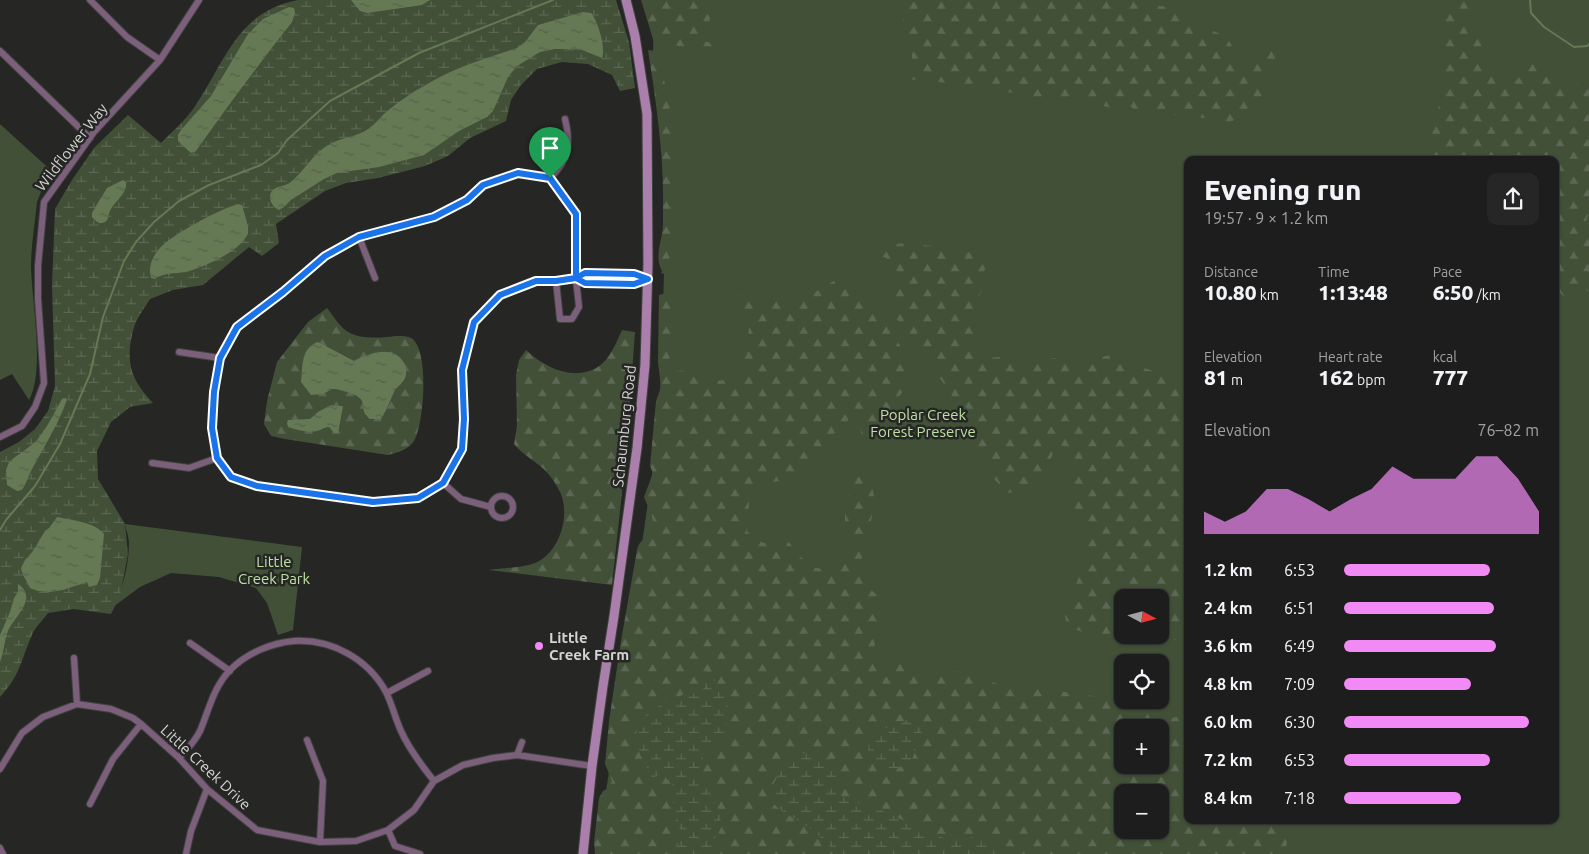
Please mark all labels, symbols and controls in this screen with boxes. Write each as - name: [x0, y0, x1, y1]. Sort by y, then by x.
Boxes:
- street label: Wildflower Way: [32, 100, 110, 194]
- pin: [529, 127, 571, 178]
- icon: arrive: [536, 134, 564, 162]
- button: share: [1487, 173, 1539, 225]
- text: Evening run: [1204, 174, 1362, 205]
- text: 19:57 · 9 × 1.2 km: [1204, 209, 1328, 227]
- text: Distance: [1204, 264, 1258, 280]
- text: Time: [1318, 264, 1350, 280]
- text: Pace: [1433, 264, 1462, 280]
- text: 10.80: [1204, 280, 1257, 304]
- text: 1:13:48: [1318, 280, 1388, 304]
- text: 6:50: [1433, 280, 1473, 304]
- text: km: [1257, 287, 1279, 303]
- text: /km: [1473, 287, 1501, 303]
- text: Elevation: [1204, 349, 1262, 365]
- text: Heart rate: [1318, 349, 1383, 365]
- text: kcal: [1433, 349, 1457, 365]
- street label: Schaumburg Road: [609, 364, 639, 488]
- text: 81: [1204, 365, 1228, 389]
- text: 162: [1318, 365, 1354, 389]
- text: 777: [1433, 365, 1468, 389]
- text: m: [1228, 372, 1243, 388]
- text: bpm: [1354, 372, 1386, 388]
- park label: Poplar Creek Forest Preserve: [870, 406, 976, 440]
- text: Elevation: [1204, 421, 1271, 439]
- text: 76–82 m: [1477, 421, 1539, 439]
- park label: Little Creek Park: [238, 553, 311, 587]
- text: 1.2 km: [1204, 561, 1253, 579]
- text: 6:53: [1284, 561, 1315, 579]
- north arrow: [1114, 589, 1169, 644]
- map controls: [1114, 589, 1169, 839]
- text: 2.4 km: [1204, 599, 1253, 617]
- text: 6:51: [1284, 599, 1315, 617]
- place label: Little Creek Farm: [549, 629, 629, 663]
- text: 3.6 km: [1204, 637, 1253, 655]
- text: 6:49: [1284, 637, 1315, 655]
- marker: Little Creek Farm: [533, 640, 545, 652]
- button: locate: [1114, 654, 1169, 709]
- text: 4.8 km: [1204, 675, 1253, 693]
- text: 7:09: [1284, 675, 1315, 693]
- text: 6.0 km: [1204, 713, 1253, 731]
- text: 6:30: [1284, 713, 1315, 731]
- button: +: [1114, 719, 1169, 774]
- street label: Little Creek Drive: [158, 721, 254, 813]
- text: 7.2 km: [1204, 751, 1253, 769]
- text: 6:53: [1284, 751, 1315, 769]
- button: −: [1114, 784, 1169, 839]
- text: 8.4 km: [1204, 789, 1253, 807]
- text: 7:18: [1284, 789, 1315, 807]

